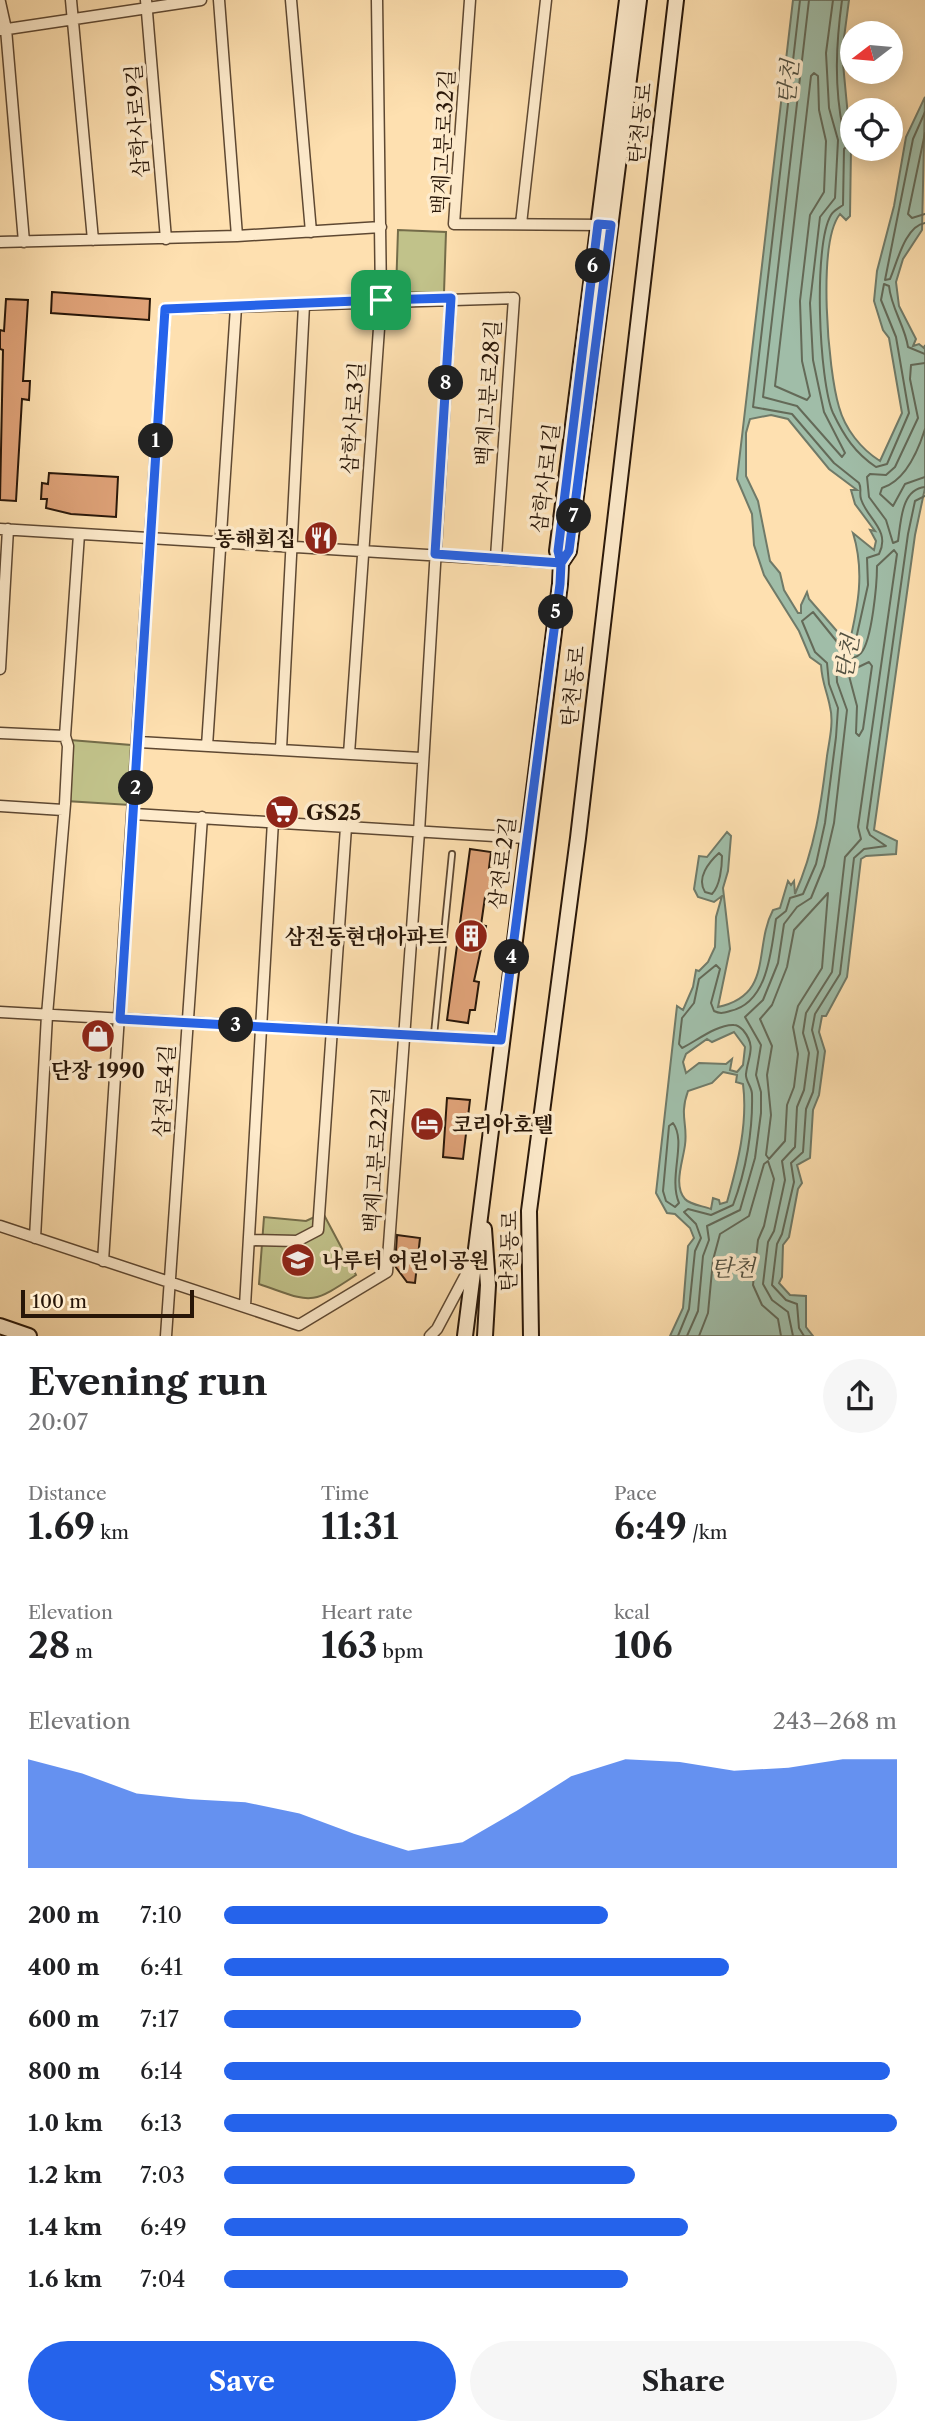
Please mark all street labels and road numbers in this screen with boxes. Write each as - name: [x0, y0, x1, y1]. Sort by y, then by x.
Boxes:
- street label: 삼학사로9길: [121, 63, 153, 179]
- street label: 백제고분로32길: [427, 69, 459, 215]
- street label: 탄천동로: [623, 81, 657, 165]
- street label: 백제고분로28길: [470, 319, 506, 467]
- street label: 삼학사로3길: [337, 361, 369, 475]
- street label: 삼학사로1길: [526, 422, 564, 534]
- street label: 탄천동로: [556, 644, 590, 728]
- street label: 삼전로2길: [484, 815, 520, 911]
- street label: 삼전로4길: [148, 1044, 180, 1138]
- street label: 백제고분로22길: [358, 1086, 394, 1234]
- street label: 탄천동로: [496, 1210, 522, 1292]

